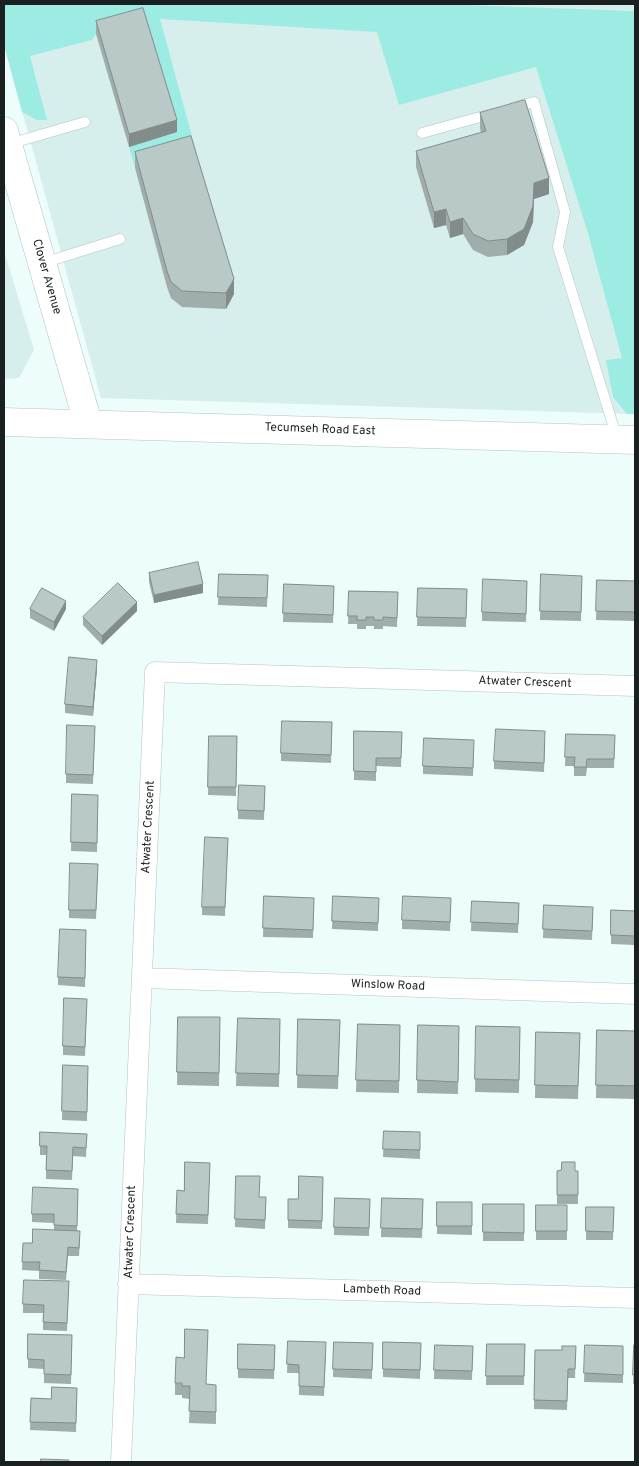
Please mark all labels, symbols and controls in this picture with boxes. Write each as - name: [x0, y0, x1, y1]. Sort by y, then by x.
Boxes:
- street label: Clover Avenue: [28, 238, 64, 316]
- street label: Tecumseh Road East: [264, 421, 376, 439]
- street label: Atwater Crescent: [478, 674, 572, 692]
- street label: Atwater Crescent: [139, 780, 159, 874]
- street label: Winslow Road: [351, 978, 425, 994]
- street label: Atwater Crescent: [122, 1185, 140, 1279]
- street label: Lambeth Road: [343, 1282, 421, 1300]

